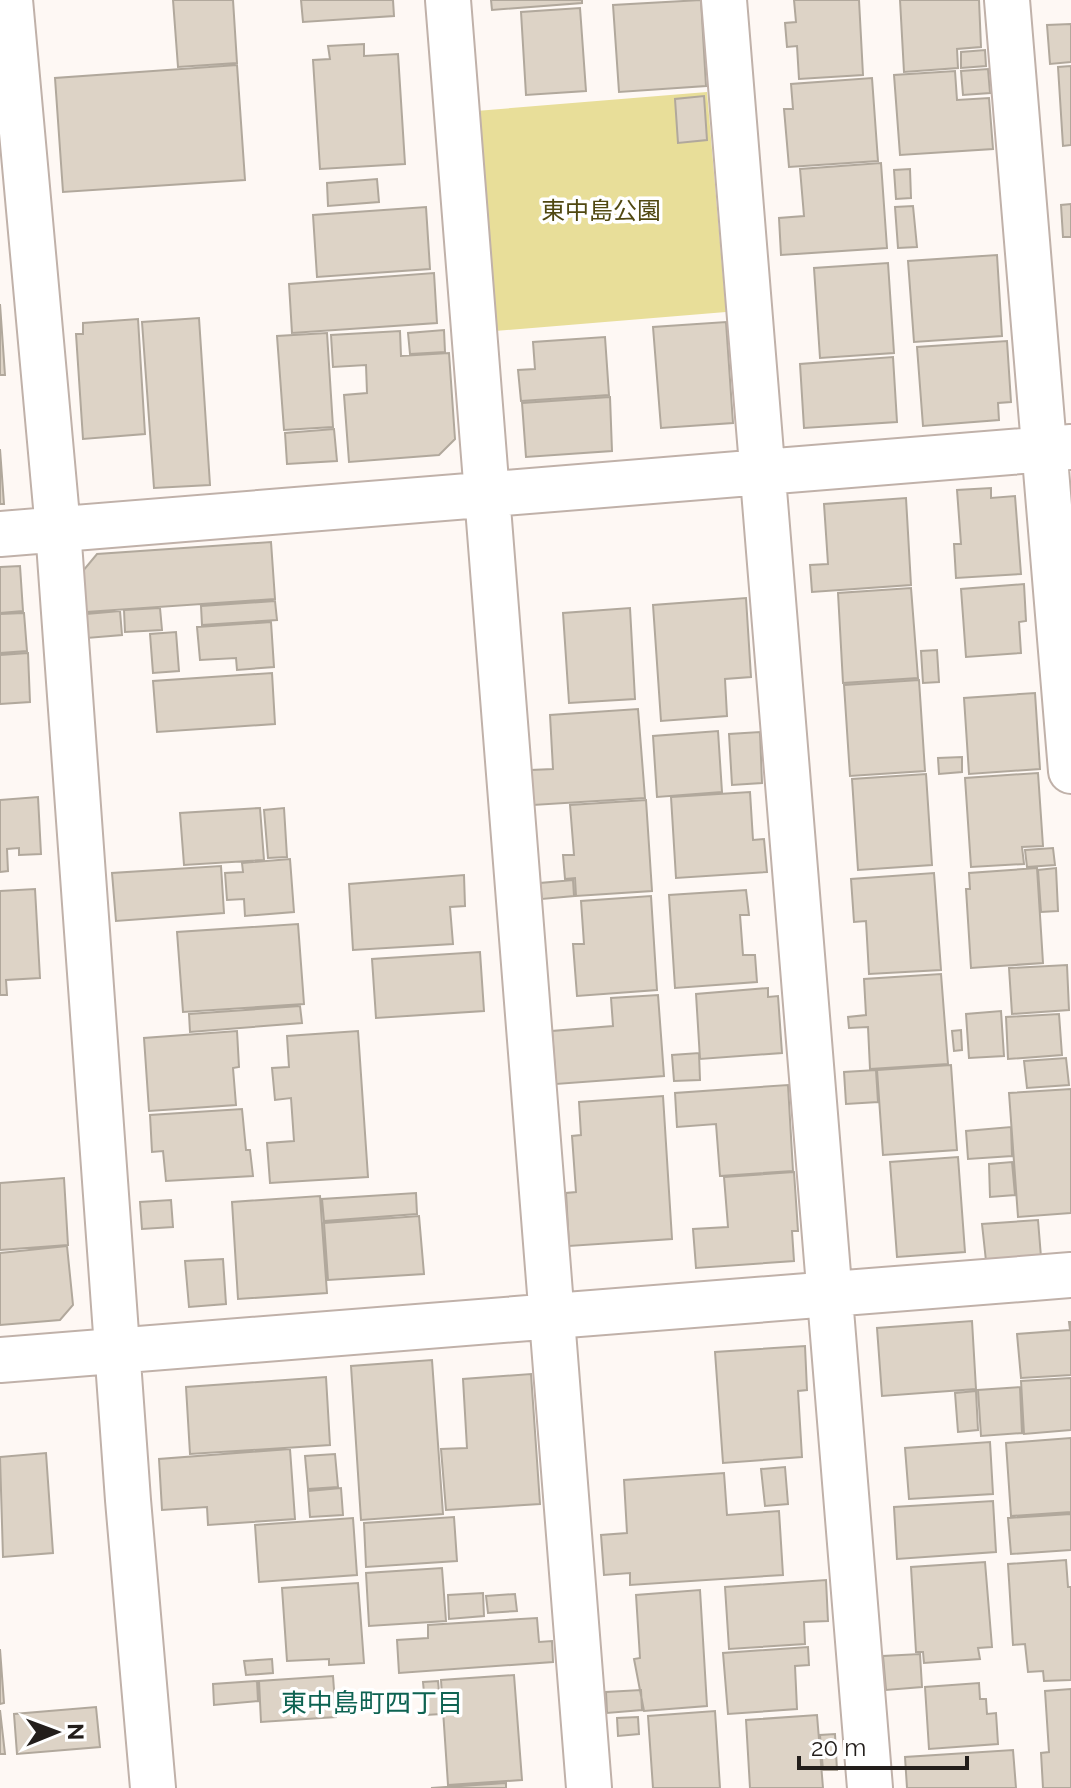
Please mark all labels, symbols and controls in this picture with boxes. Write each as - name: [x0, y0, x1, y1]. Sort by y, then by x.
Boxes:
- park label: 東中島公園: [541, 196, 661, 225]
- district label: 東中島町四丁目: [281, 1688, 463, 1718]
- north arrow: [16, 1692, 96, 1772]
- scale bar: [799, 1720, 967, 1770]
- text: N: [63, 1723, 89, 1740]
- text: 20 m: [811, 1733, 866, 1762]

